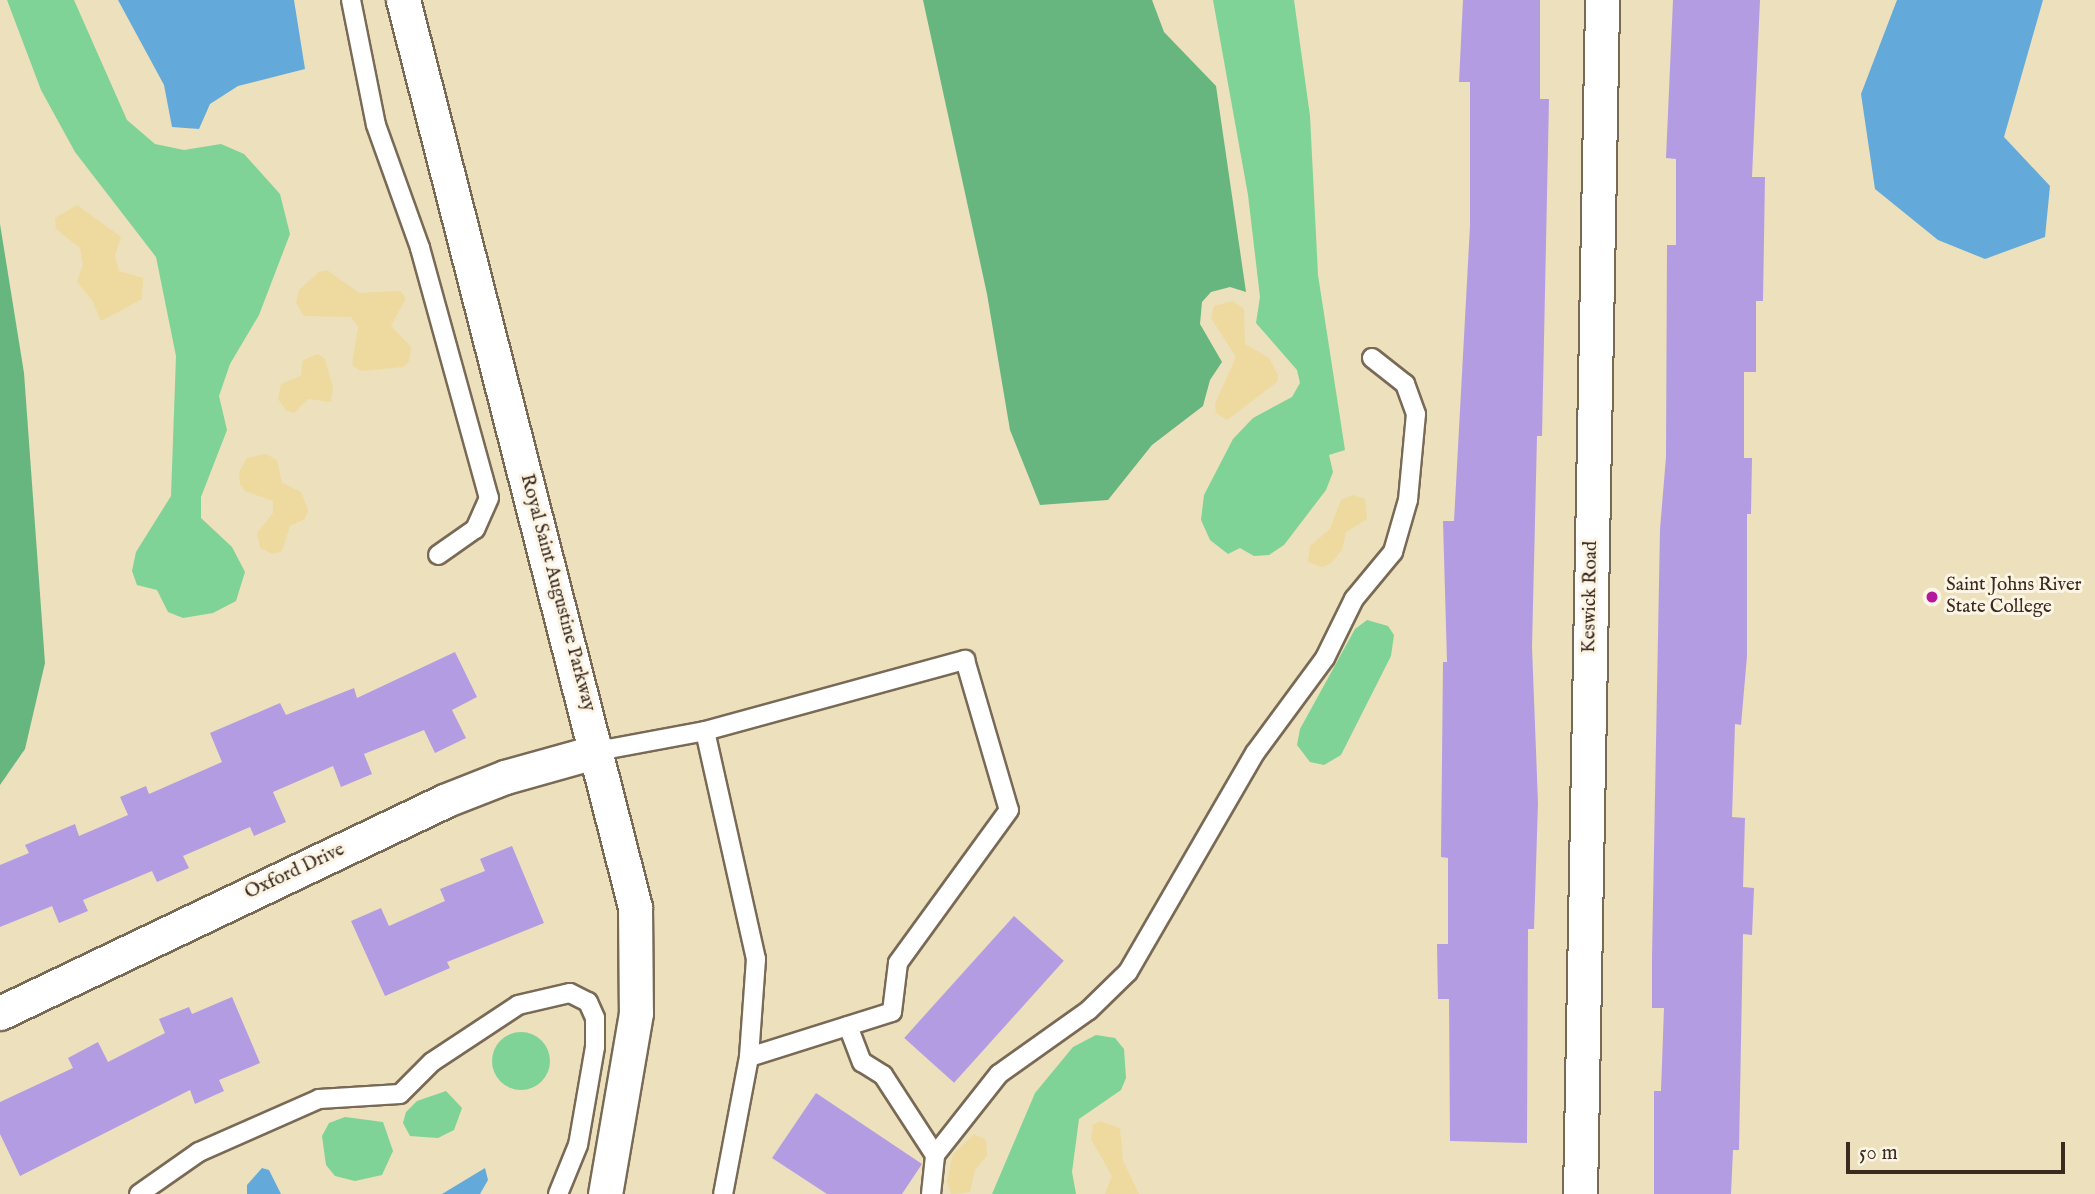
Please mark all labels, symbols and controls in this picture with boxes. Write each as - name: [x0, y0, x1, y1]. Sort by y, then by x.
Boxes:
- street label: Royal Saint Augustine Parkway: [514, 472, 600, 714]
- street label: Keswick Road: [1579, 541, 1603, 653]
- place label: Saint Johns River State College: [1946, 575, 2082, 619]
- marker: Saint Johns River State College: [1924, 589, 1940, 605]
- street label: Oxford Drive: [241, 839, 349, 905]
- scale bar: [1850, 1128, 2069, 1172]
- text: 50 m: [1859, 1140, 1898, 1167]

